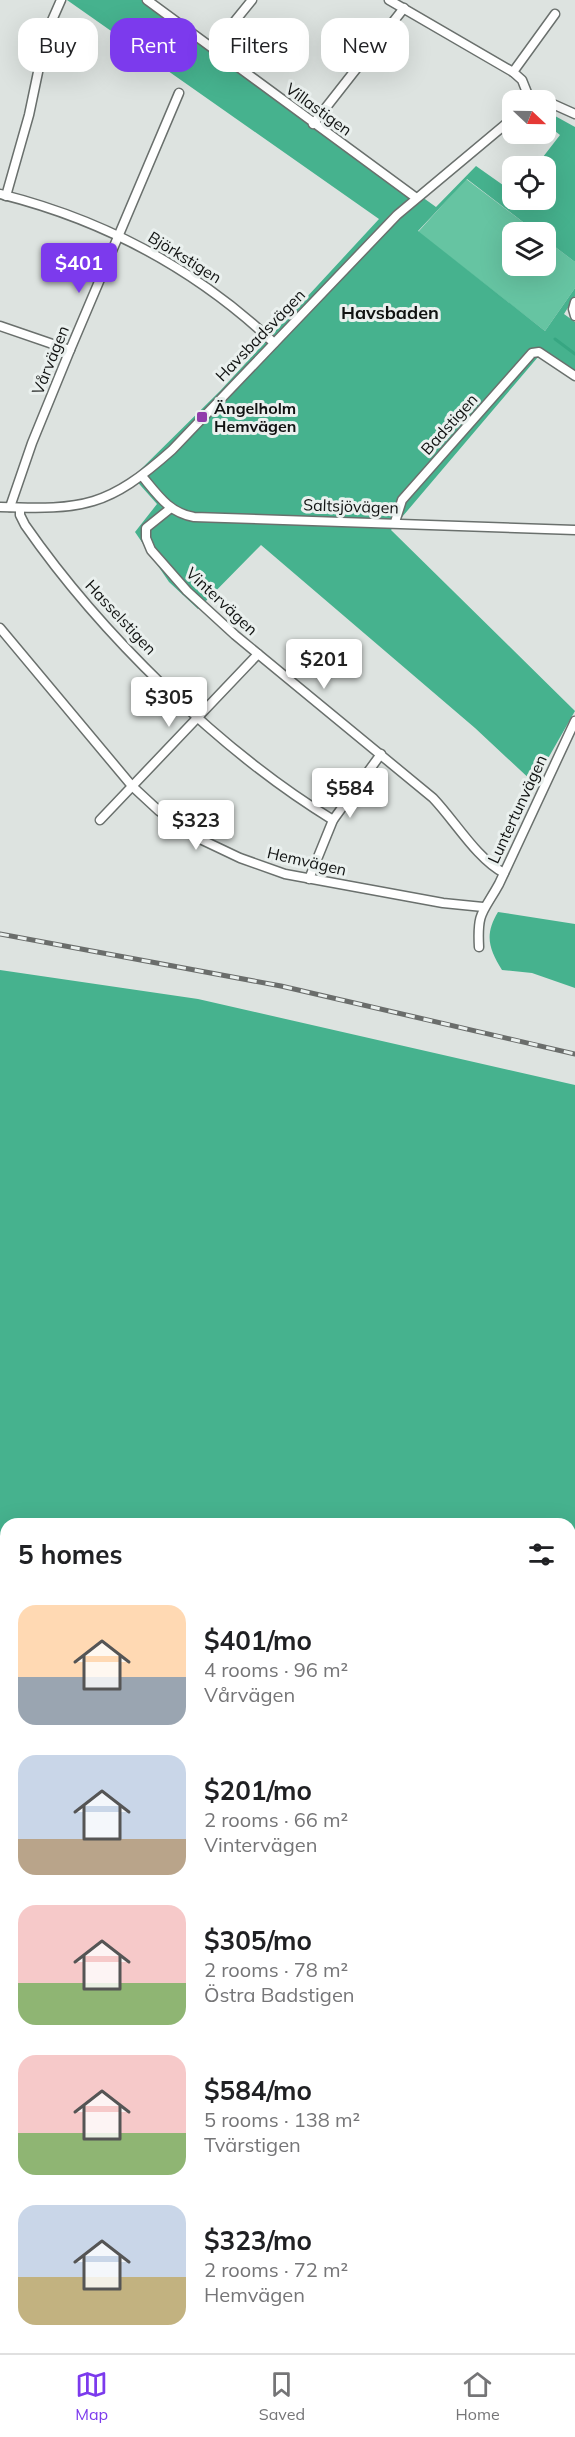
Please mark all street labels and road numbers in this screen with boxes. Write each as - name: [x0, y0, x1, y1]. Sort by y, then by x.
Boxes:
- street label: Villastigen: [282, 78, 356, 140]
- street label: Björkstigen: [145, 227, 225, 287]
- street label: Havsbadsvägen: [211, 285, 309, 385]
- street label: Vårvägen: [27, 322, 73, 398]
- street label: Badstigen: [416, 389, 482, 459]
- street label: Saltsjövägen: [303, 494, 399, 518]
- street label: Vintervägen: [182, 563, 262, 639]
- street label: Hasselstigen: [81, 575, 161, 659]
- street label: Luntertunvägen: [483, 751, 551, 867]
- street label: Hemvägen: [265, 842, 349, 880]

